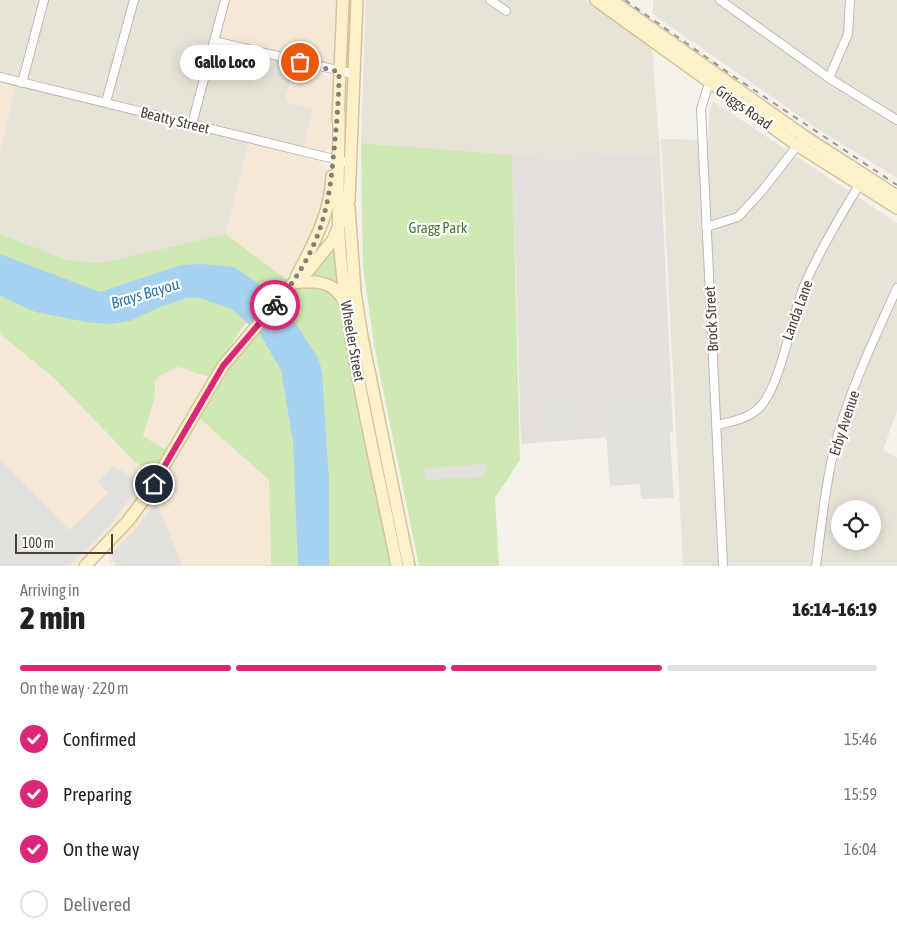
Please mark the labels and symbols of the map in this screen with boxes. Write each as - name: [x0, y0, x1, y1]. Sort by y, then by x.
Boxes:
- pin: [279, 41, 321, 83]
- callout: Gallo Loco: [180, 44, 270, 80]
- street label: Griggs Road: [713, 82, 775, 132]
- street label: Beatty Street: [139, 103, 211, 137]
- park label: Gragg Park: [409, 219, 468, 236]
- water label: Brays Bayou: [109, 274, 182, 313]
- street label: Landa Lane: [778, 277, 816, 343]
- courier: [250, 280, 300, 330]
- street label: Brock Street: [701, 286, 721, 352]
- street label: Wheeler Street: [338, 299, 368, 383]
- street label: Erby Avenue: [825, 388, 863, 458]
- pin: [133, 463, 175, 505]
- scale bar: [15, 531, 112, 554]

